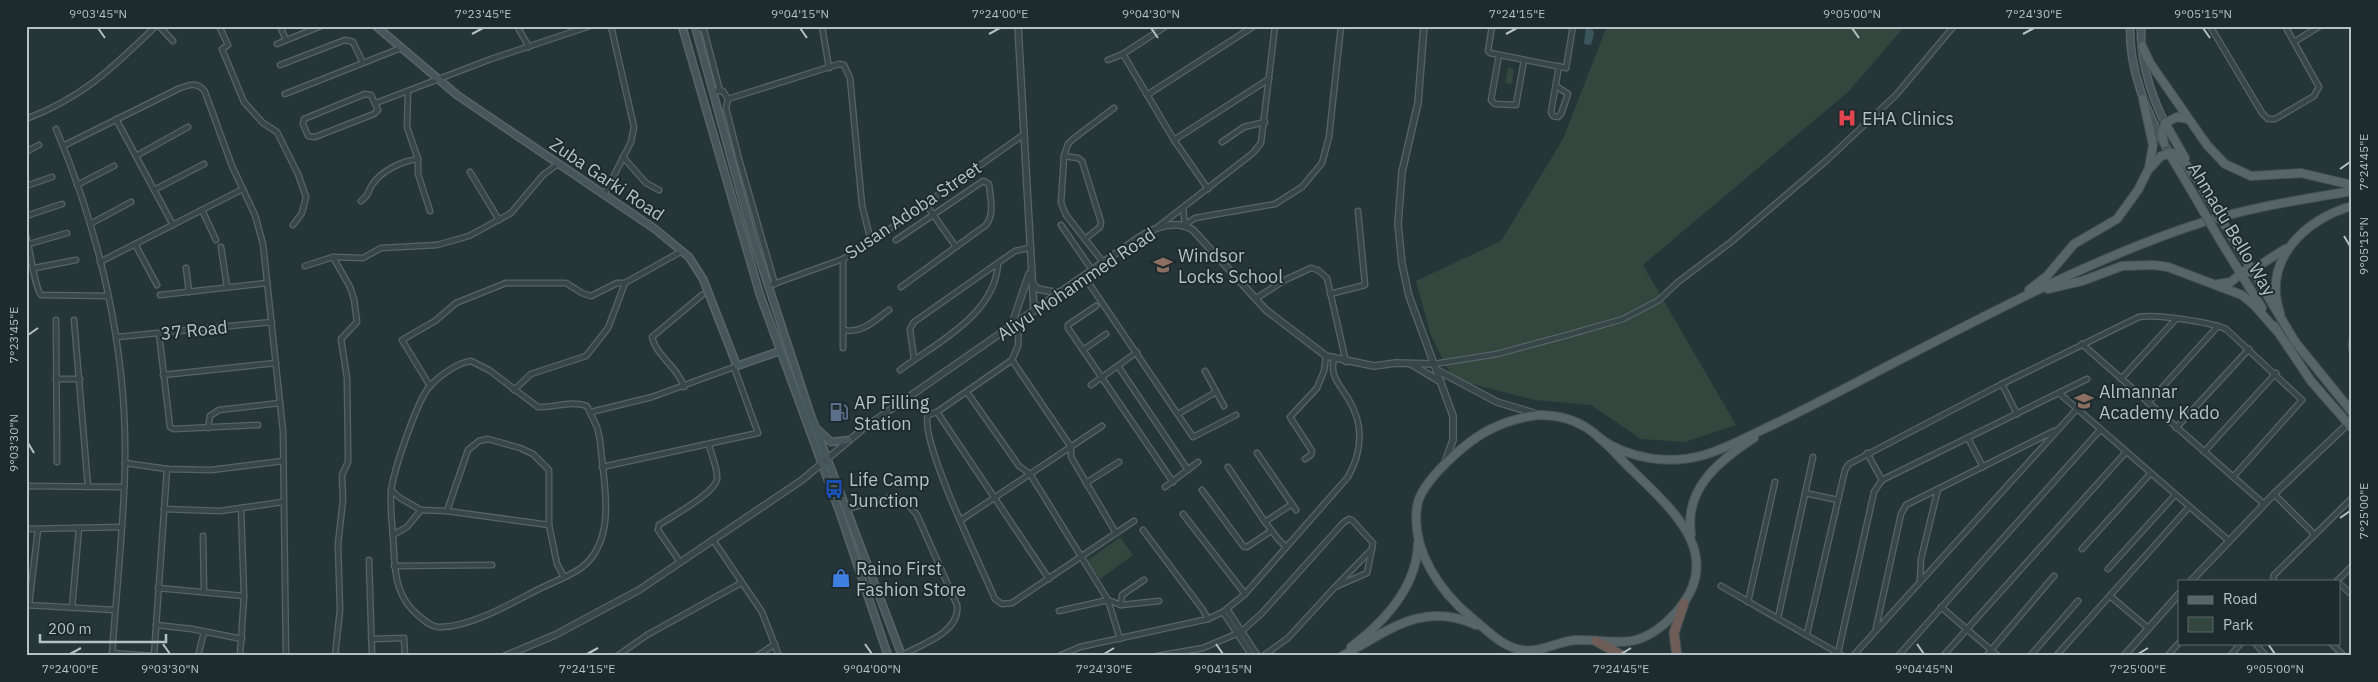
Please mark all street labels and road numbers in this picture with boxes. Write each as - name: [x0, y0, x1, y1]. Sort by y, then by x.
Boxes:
- street label: Zuba Garki Road: [545, 132, 669, 226]
- street label: Susan Adoba Street: [841, 156, 985, 264]
- street label: Ahmadu Bello Way: [2183, 158, 2281, 300]
- street label: Aliyu Mohammed Road: [992, 222, 1160, 346]
- street label: 37 Road: [159, 315, 229, 345]

